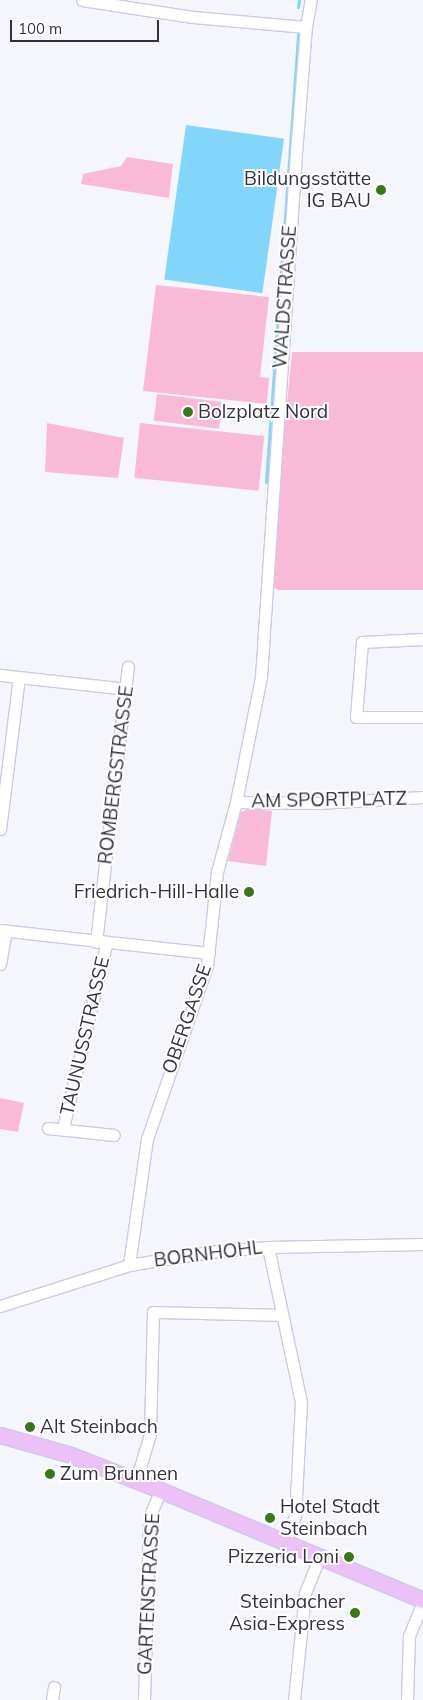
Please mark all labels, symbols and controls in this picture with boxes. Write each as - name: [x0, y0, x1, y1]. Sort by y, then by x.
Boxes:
- scale bar: [12, 10, 161, 42]
- text: 100 m: [18, 19, 62, 38]
- place label: Bildungsstätte IG BAU: [244, 168, 371, 212]
- marker: Bildungsstätte IG BAU: [375, 184, 387, 196]
- street label: WALDSTRASSE: [269, 225, 301, 369]
- place label: Bolzplatz Nord: [198, 401, 328, 423]
- marker: Bolzplatz Nord: [182, 406, 194, 418]
- street label: ROMBERGSTRASSE: [94, 684, 138, 866]
- street label: AM SPORTPLATZ: [251, 787, 407, 813]
- place label: Friedrich-Hill-Halle: [74, 881, 239, 903]
- marker: Friedrich-Hill-Halle: [243, 886, 255, 898]
- street label: TAUNUSSTRASSE: [56, 954, 114, 1118]
- street label: OBERGASSE: [158, 961, 216, 1077]
- street label: BORNHOHL: [152, 1236, 264, 1272]
- place label: Alt Steinbach: [40, 1416, 158, 1438]
- marker: Alt Steinbach: [24, 1421, 36, 1433]
- place label: Zum Brunnen: [60, 1463, 178, 1485]
- marker: Zum Brunnen: [44, 1468, 56, 1480]
- place label: Hotel Stadt Steinbach: [280, 1496, 380, 1540]
- street label: GARTENSTRASSE: [133, 1512, 165, 1676]
- marker: Hotel Stadt Steinbach: [264, 1512, 276, 1524]
- place label: Pizzeria Loni: [228, 1546, 339, 1568]
- marker: Pizzeria Loni: [343, 1551, 355, 1563]
- place label: Steinbacher Asia-Express: [229, 1591, 345, 1635]
- marker: Steinbacher Asia-Express: [349, 1607, 361, 1619]

